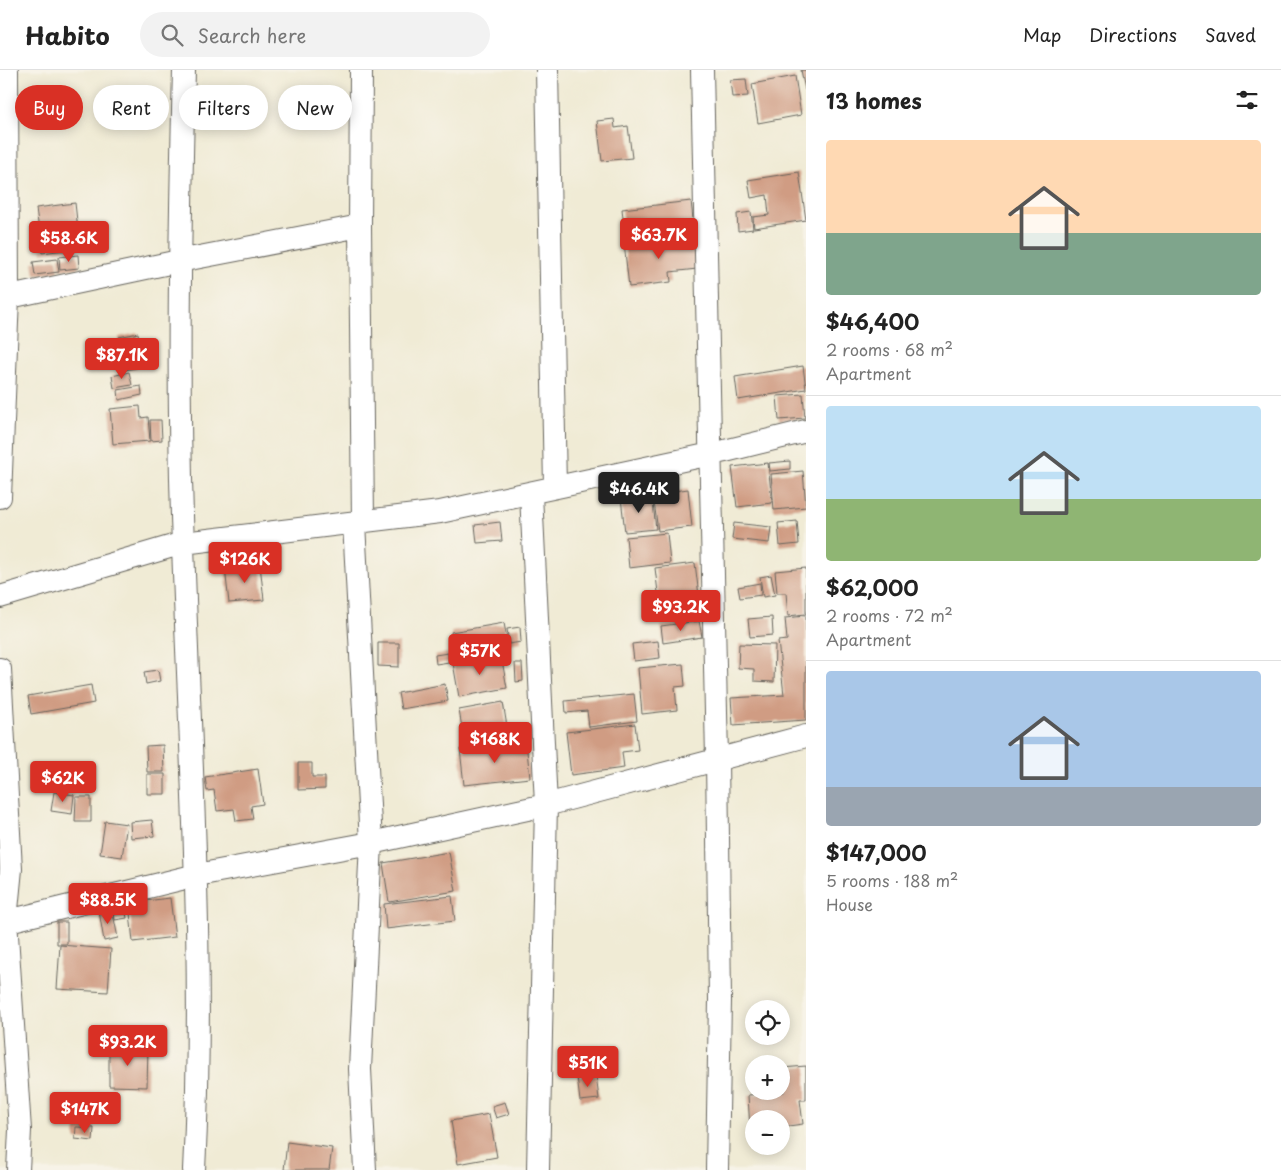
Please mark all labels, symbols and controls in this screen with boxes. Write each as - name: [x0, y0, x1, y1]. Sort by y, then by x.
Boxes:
- search box: [140, 12, 490, 57]
- text: Habito: [25, 17, 110, 53]
- icon: search: [158, 21, 186, 49]
- text: Search here: [198, 21, 306, 49]
- text: Map: [1023, 21, 1061, 48]
- text: Directions: [1089, 21, 1177, 48]
- text: Saved: [1205, 21, 1256, 48]
- text: 13 homes: [826, 84, 922, 116]
- chip: Buy: [15, 85, 83, 130]
- chip: Rent: [93, 85, 169, 130]
- chip: Filters: [179, 85, 268, 130]
- chip: New: [278, 85, 352, 130]
- icon: filters: [1233, 86, 1261, 114]
- icon: home: [999, 173, 1089, 263]
- pin: $63.7K: [618, 218, 700, 260]
- pin: $58.6K: [28, 220, 110, 263]
- text: $63.7K: [631, 222, 687, 246]
- text: $58.6K: [40, 225, 98, 249]
- text: $46,400: [826, 305, 919, 337]
- text: 2 rooms · 68 m²: [826, 337, 953, 361]
- pin: $87.1K: [81, 338, 163, 380]
- text: $87.1K: [96, 342, 148, 366]
- text: Apartment: [826, 361, 911, 385]
- icon: home: [999, 438, 1089, 528]
- pin: $46.4K: [598, 472, 680, 514]
- text: $46.4K: [609, 476, 669, 500]
- pin: $126K: [210, 542, 280, 584]
- text: $126K: [220, 546, 270, 570]
- text: $62,000: [826, 571, 919, 603]
- pin: $93.2K: [640, 590, 722, 632]
- text: $93.2K: [652, 594, 710, 618]
- text: 2 rooms · 72 m²: [826, 603, 953, 627]
- text: Apartment: [826, 627, 911, 651]
- pin: $57K: [450, 634, 510, 676]
- text: $57K: [459, 638, 501, 662]
- icon: home: [999, 703, 1089, 793]
- pin: $168K: [460, 722, 530, 764]
- text: $168K: [470, 726, 520, 750]
- pin: $62K: [33, 760, 93, 803]
- text: $62K: [41, 765, 85, 789]
- text: $147,000: [826, 836, 926, 868]
- text: 5 rooms · 188 m²: [826, 868, 958, 892]
- pin: $88.5K: [67, 882, 149, 925]
- text: $88.5K: [80, 887, 136, 911]
- text: House: [826, 892, 873, 916]
- map controls: [745, 1000, 790, 1155]
- button: locate: [745, 1000, 790, 1045]
- pin: $93.2K: [87, 1024, 169, 1067]
- text: $93.2K: [99, 1029, 157, 1053]
- pin: $51K: [558, 1046, 618, 1088]
- text: $51K: [568, 1050, 608, 1074]
- button: +: [745, 1055, 790, 1100]
- pin: $147K: [50, 1092, 120, 1134]
- text: $147K: [61, 1096, 109, 1120]
- button: −: [745, 1110, 790, 1155]

